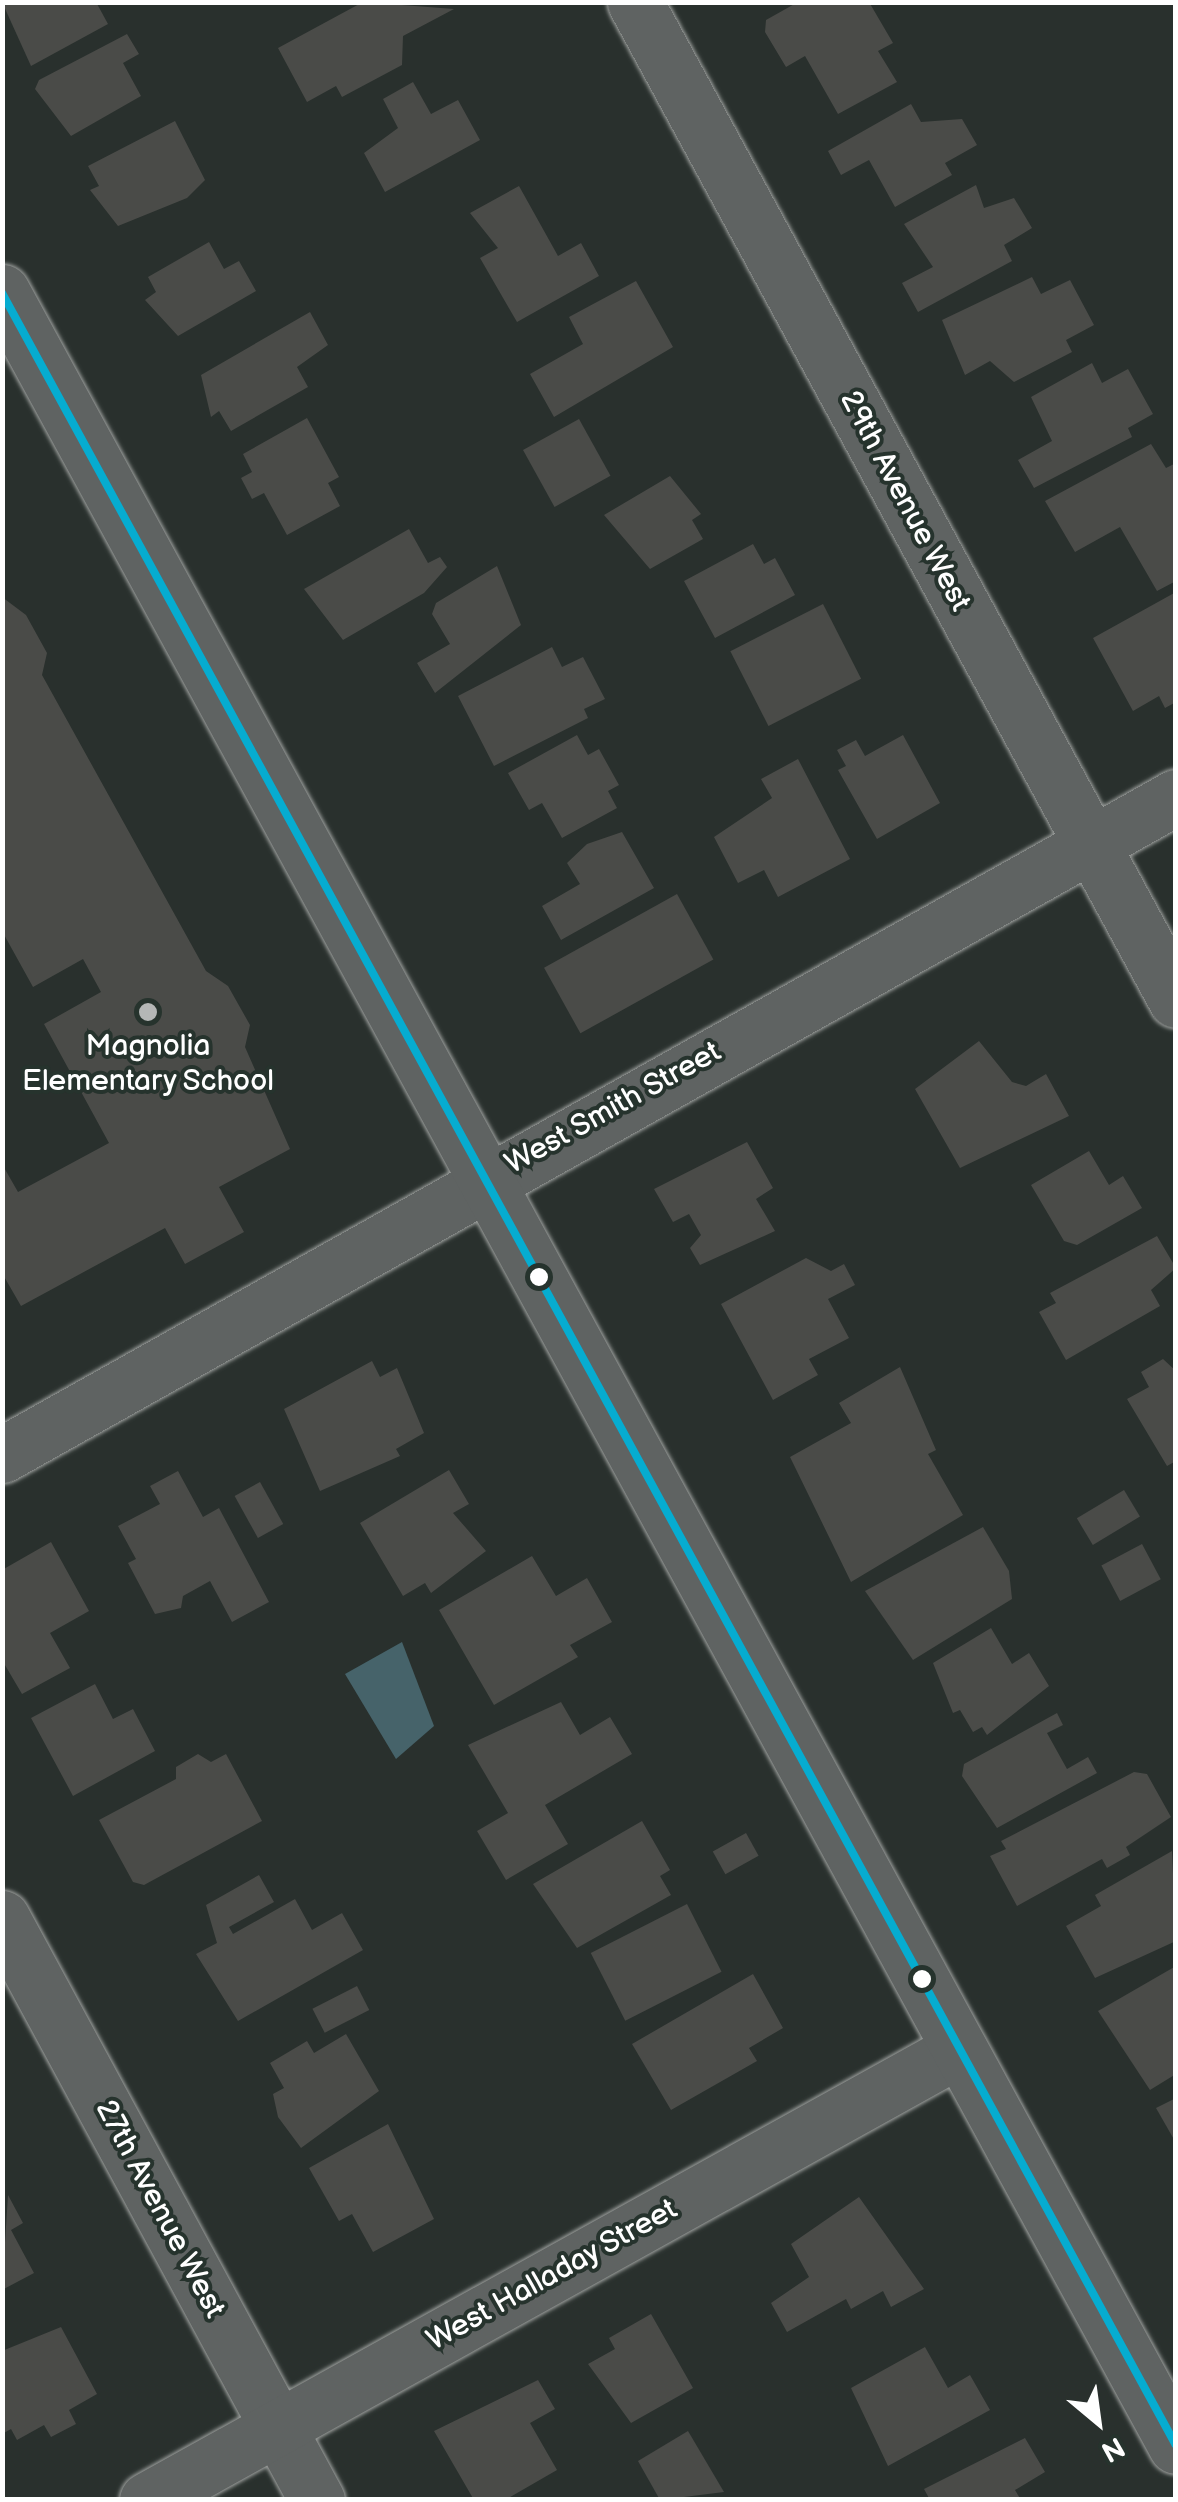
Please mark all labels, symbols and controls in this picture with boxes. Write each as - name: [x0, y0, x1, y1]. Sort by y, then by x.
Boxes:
- street label: 29th Avenue West: [832, 384, 978, 618]
- marker: Magnolia Elementary School: [137, 1001, 159, 1023]
- place label: Magnolia Elementary School: [21, 1028, 275, 1098]
- street label: West Smith Street: [499, 1034, 727, 1182]
- unlabelled marker: [529, 1267, 549, 1287]
- unlabelled marker: [912, 1969, 932, 1989]
- street label: 27th Avenue West: [87, 2093, 233, 2325]
- street label: West Halladay Street: [420, 2191, 684, 2359]
- north arrow: [1048, 2372, 1148, 2472]
- text: N: [1096, 2429, 1130, 2468]

